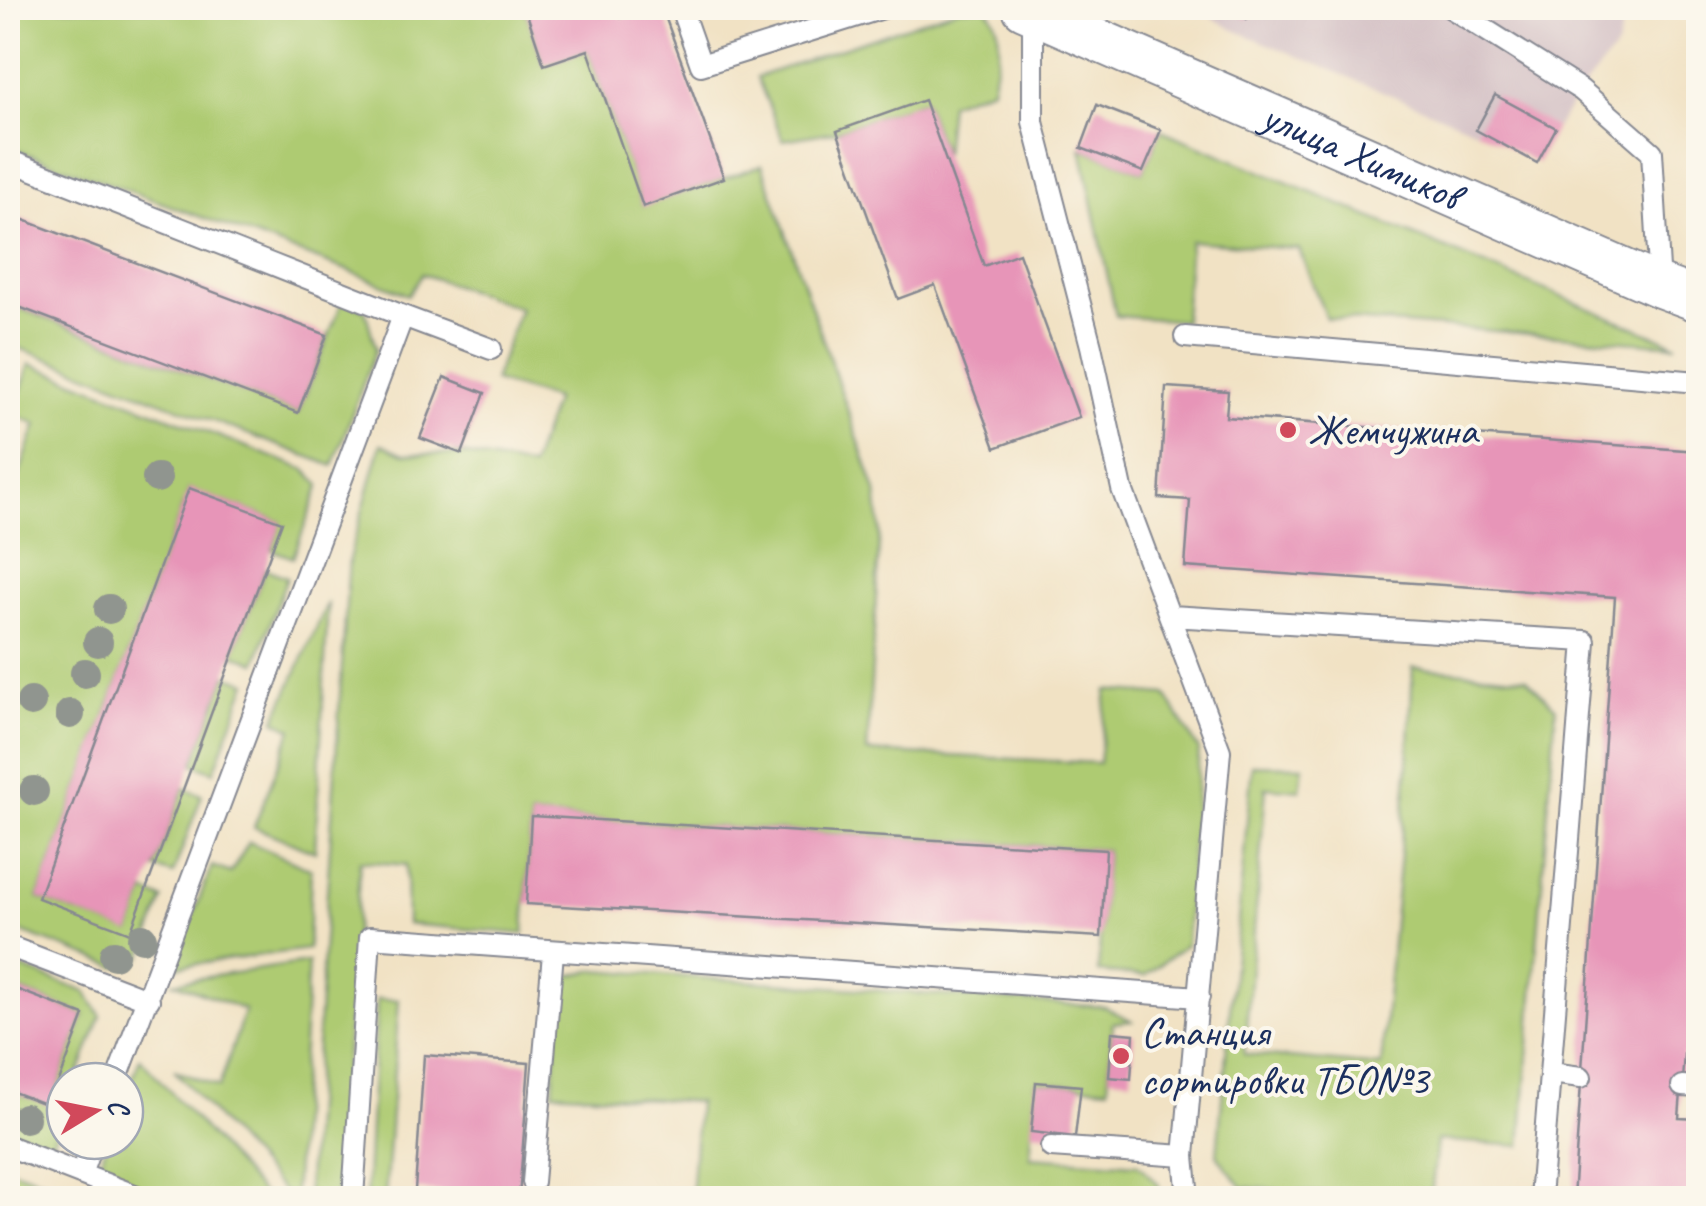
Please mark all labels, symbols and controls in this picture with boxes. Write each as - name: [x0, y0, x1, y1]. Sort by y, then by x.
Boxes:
- street label: улица Химиков: [1252, 88, 1474, 225]
- place label: Жемчужина: [1308, 404, 1480, 457]
- marker: Жемчужина: [1277, 419, 1299, 441]
- place label: Станция сортировки ТБО№3: [1141, 1006, 1431, 1107]
- marker: Станция сортировки ТБО№3: [1110, 1045, 1132, 1067]
- north arrow: [45, 1061, 145, 1161]
- text: С: [101, 1097, 138, 1120]

